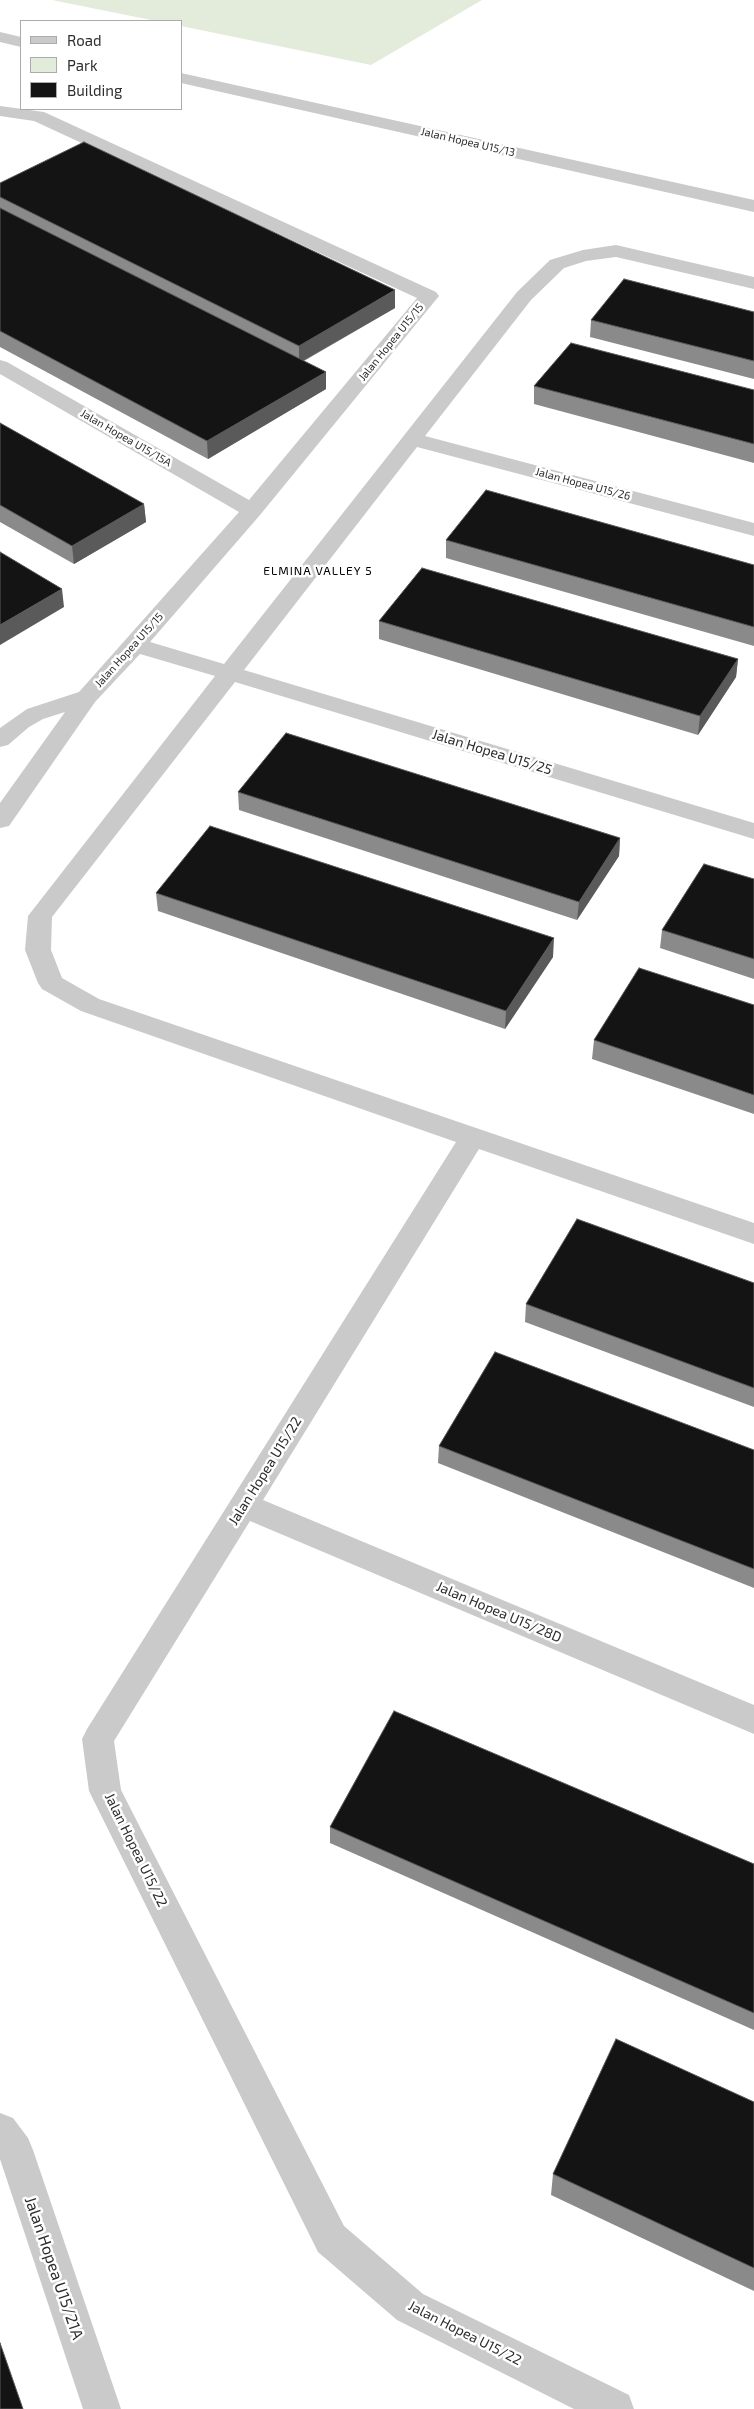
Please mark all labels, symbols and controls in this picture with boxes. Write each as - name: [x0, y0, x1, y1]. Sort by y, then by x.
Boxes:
- legend: [20, 20, 182, 110]
- text: Road: [67, 31, 102, 49]
- text: Park: [67, 56, 98, 74]
- text: Building: [67, 81, 122, 99]
- street label: Jalan Hopea U15/13: [420, 125, 516, 159]
- street label: Jalan Hopea U15/15: [356, 301, 426, 383]
- street label: Jalan Hopea U15/15A: [78, 407, 174, 469]
- street label: Jalan Hopea U15/26: [534, 465, 632, 503]
- district label: ELMINA VALLEY 5: [261, 564, 375, 578]
- street label: Jalan Hopea U15/15: [92, 610, 166, 690]
- street label: Jalan Hopea U15/25: [430, 726, 554, 778]
- street label: Jalan Hopea U15/22: [225, 1414, 305, 1528]
- street label: Jalan Hopea U15/28D: [434, 1578, 564, 1646]
- street label: Jalan Hopea U15/22: [101, 1790, 171, 1910]
- street label: Jalan Hopea U15/21A: [21, 2194, 87, 2342]
- street label: Jalan Hopea U15/22: [406, 2297, 524, 2369]

